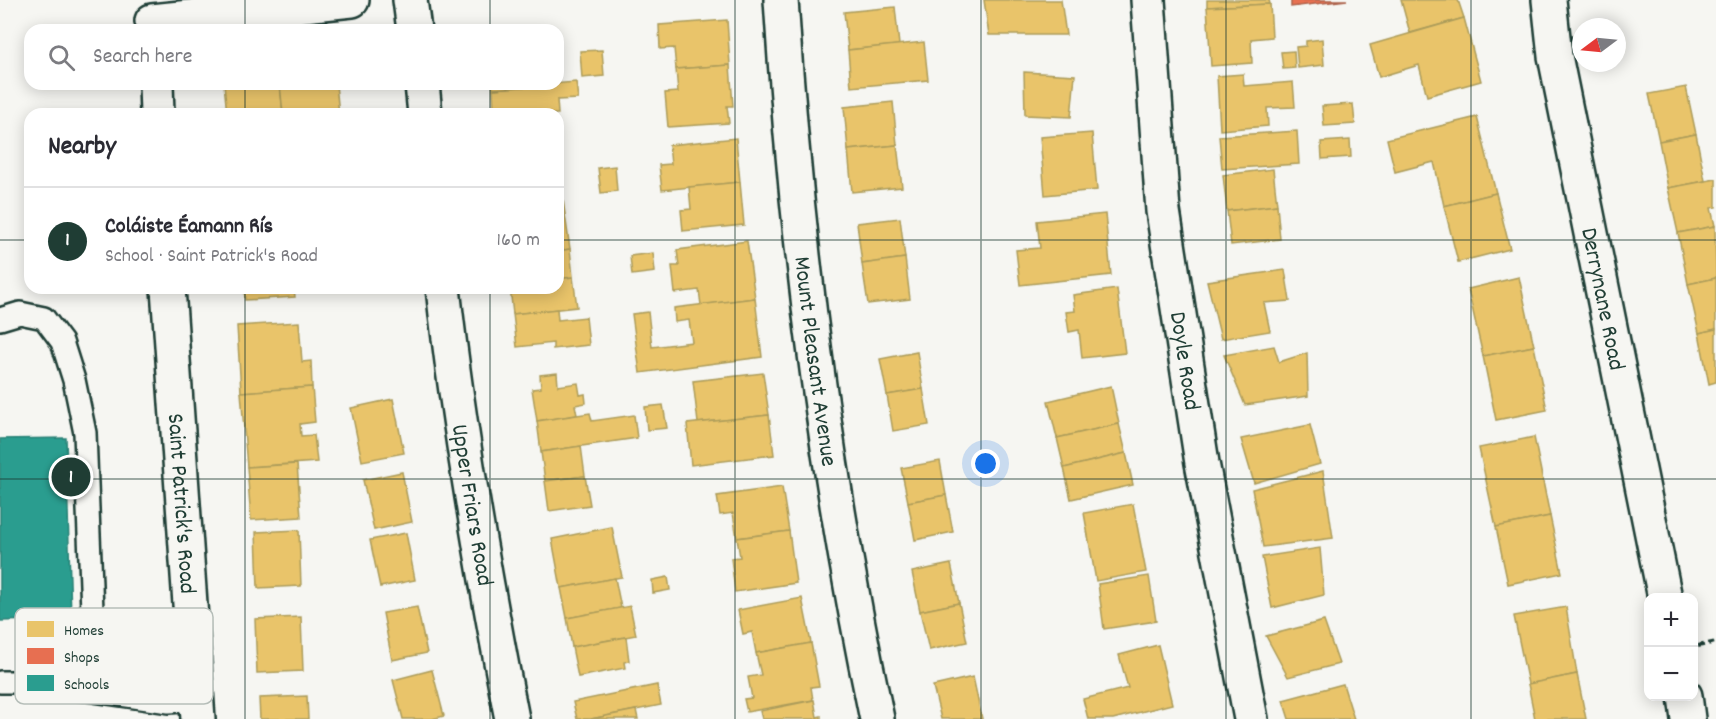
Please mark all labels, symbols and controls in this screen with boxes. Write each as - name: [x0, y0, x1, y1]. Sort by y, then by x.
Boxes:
- north arrow: [1572, 18, 1626, 72]
- search box: [24, 24, 564, 90]
- icon: search: [45, 41, 78, 74]
- text: Search here: [93, 42, 192, 73]
- text: Nearby: [48, 129, 116, 166]
- text: Coláiste Éamann Rís: [105, 212, 273, 243]
- street label: Derrynane Road: [1570, 225, 1632, 374]
- text: 1: [65, 227, 70, 255]
- text: 160 m: [497, 227, 540, 255]
- text: School · Saint Patrick's Road: [105, 243, 318, 271]
- street label: Mount Pleasant Avenue: [783, 255, 845, 469]
- street label: Doyle Road: [1159, 309, 1208, 413]
- street label: Saint Patrick's Road: [157, 412, 203, 595]
- street label: Upper Friars Road: [441, 422, 501, 589]
- your location: [971, 449, 1000, 478]
- pin: 1: [52, 454, 90, 500]
- map controls: [1644, 593, 1698, 701]
- button: +: [1644, 593, 1698, 647]
- legend: [15, 608, 213, 704]
- text: Homes: [64, 620, 104, 643]
- text: Shops: [64, 647, 100, 670]
- button: −: [1644, 647, 1698, 701]
- text: Schools: [64, 674, 110, 697]

